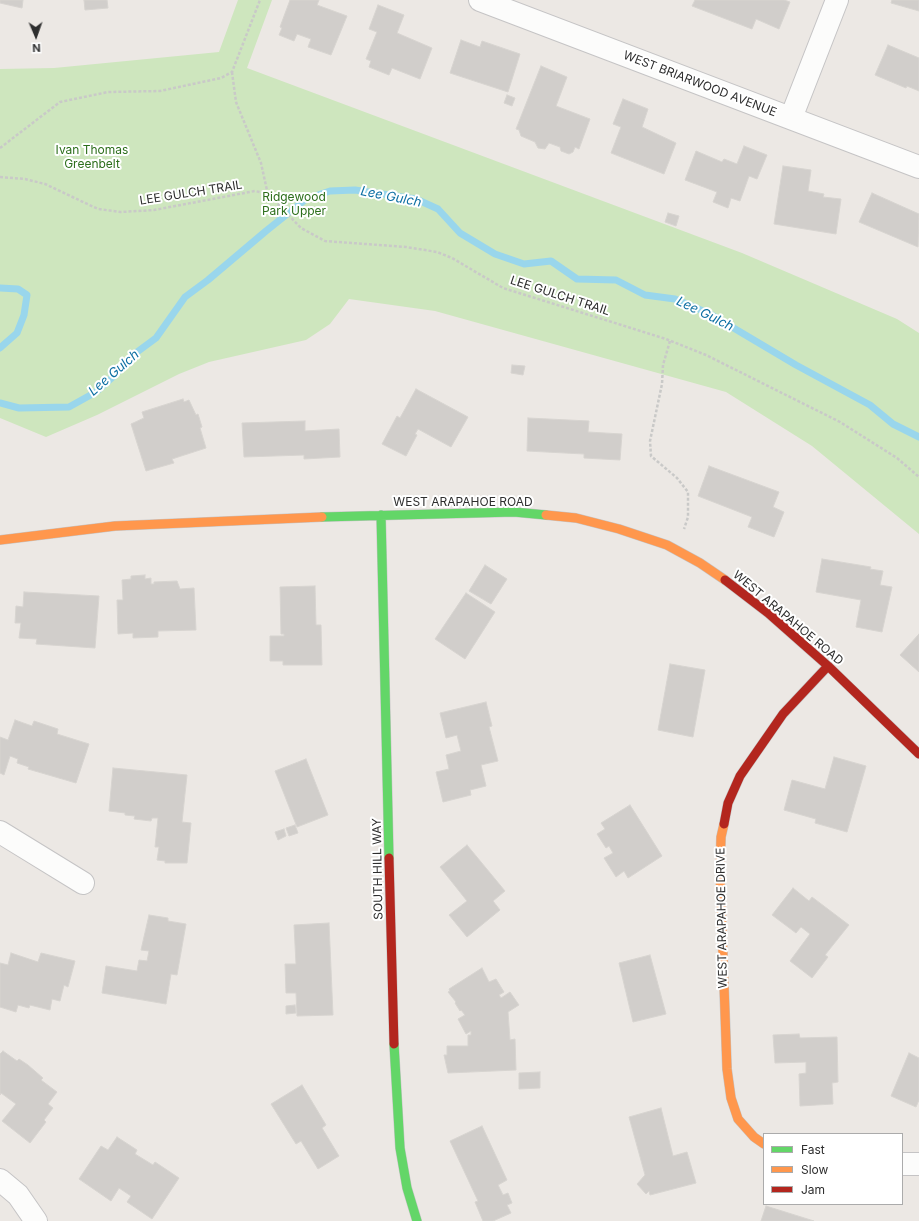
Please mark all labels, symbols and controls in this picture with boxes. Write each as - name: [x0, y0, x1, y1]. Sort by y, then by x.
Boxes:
- north arrow: [16, 16, 56, 56]
- text: N: [32, 41, 41, 55]
- street label: WEST BRIARWOOD AVENUE: [621, 48, 779, 120]
- park label: Ivan Thomas Greenbelt: [56, 143, 128, 171]
- street label: LEE GULCH TRAIL: [139, 178, 243, 208]
- water label: Lee Gulch: [359, 183, 423, 211]
- park label: Ridgewood Park Upper: [262, 190, 326, 218]
- street label: LEE GULCH TRAIL: [508, 273, 612, 319]
- water label: Lee Gulch: [674, 293, 736, 335]
- water label: Lee Gulch: [86, 347, 142, 399]
- street label: WEST ARAPAHOE ROAD: [393, 495, 533, 509]
- street label: WEST ARAPAHOE ROAD: [730, 568, 846, 668]
- street label: SOUTH HILL WAY: [370, 818, 386, 920]
- street label: WEST ARAPAHOE DRIVE: [714, 847, 730, 989]
- legend: [763, 1133, 903, 1205]
- text: Fast: [801, 1142, 825, 1157]
- text: Slow: [801, 1162, 828, 1177]
- text: Jam: [801, 1182, 825, 1197]

